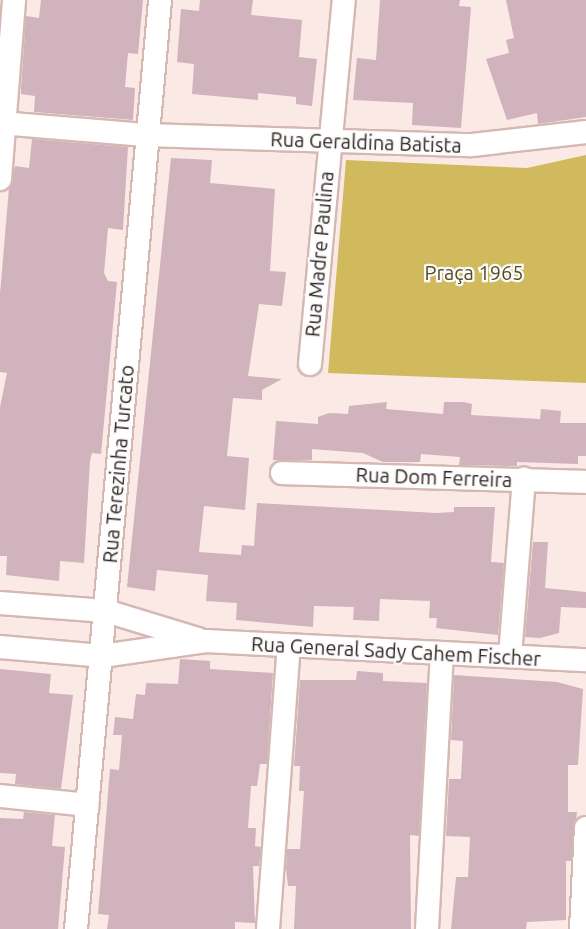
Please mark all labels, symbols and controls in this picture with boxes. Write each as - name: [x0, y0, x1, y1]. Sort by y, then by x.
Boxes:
- street label: Rua Geraldina Batista: [270, 127, 462, 157]
- street label: Rua Madre Paulina: [300, 170, 338, 338]
- park label: Praça 1965: [424, 260, 524, 284]
- street label: Rua Terezinha Turcato: [97, 364, 139, 564]
- street label: Rua Dom Ferreira: [355, 462, 513, 492]
- street label: Rua General Sady Cahem Fischer: [251, 631, 541, 671]

